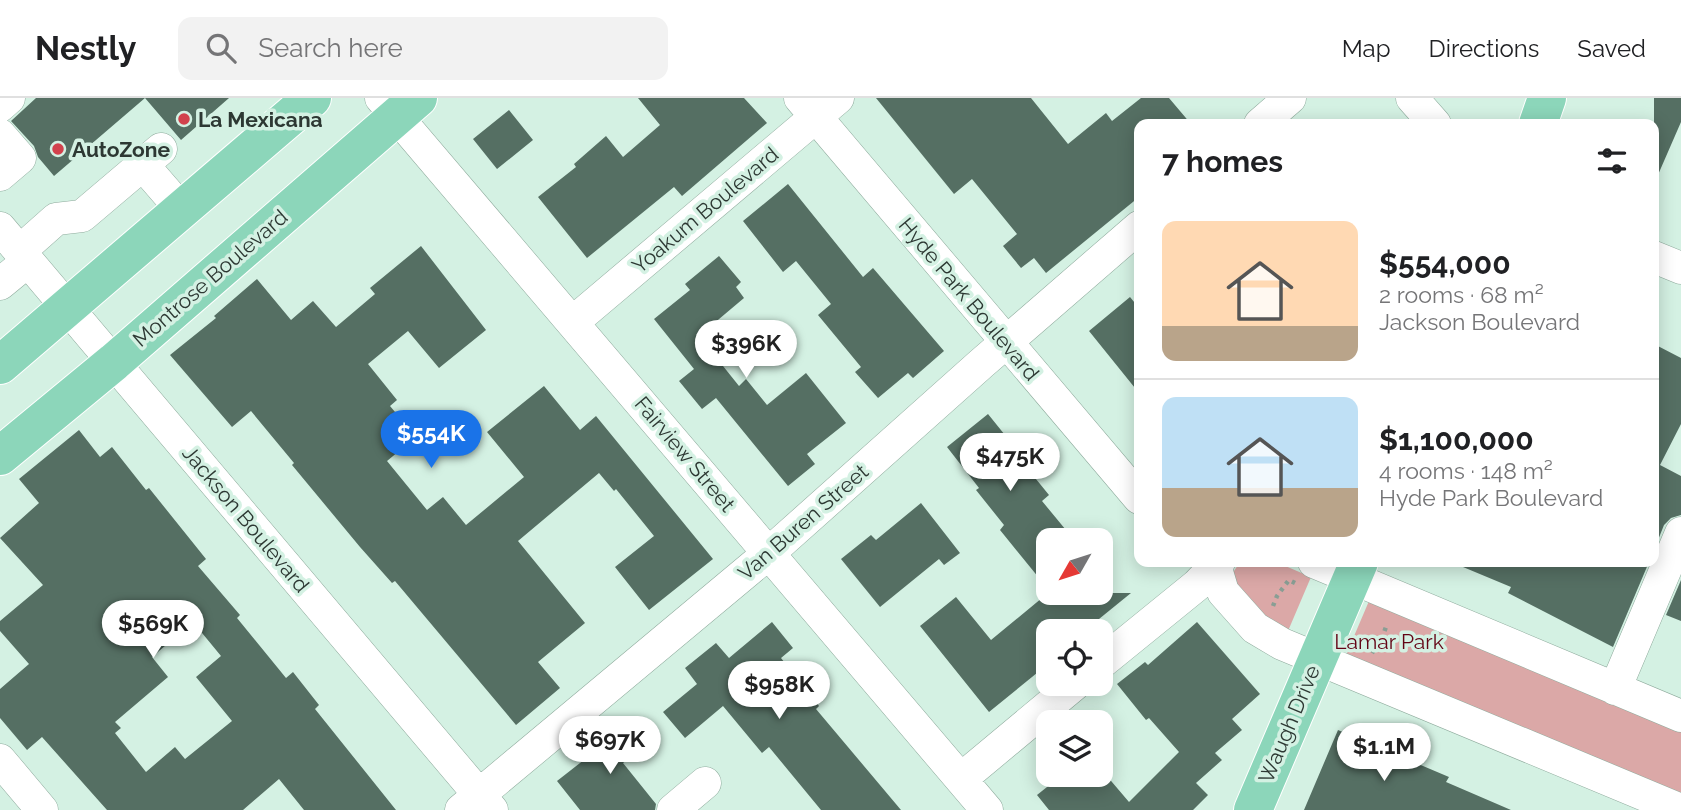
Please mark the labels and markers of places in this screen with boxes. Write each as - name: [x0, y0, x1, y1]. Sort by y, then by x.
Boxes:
- place label: La Mexicana: [198, 107, 323, 132]
- marker: La Mexicana: [176, 111, 192, 127]
- place label: AutoZone: [72, 137, 170, 162]
- marker: AutoZone: [50, 141, 66, 157]
- pin: $396K: [697, 320, 795, 380]
- pin: $554K: [382, 410, 480, 470]
- pin: $475K: [961, 434, 1059, 493]
- pin: $569K: [104, 601, 202, 660]
- pin: $958K: [730, 662, 828, 721]
- pin: $697K: [561, 716, 659, 776]
- pin: $1.1M: [1335, 724, 1433, 783]

